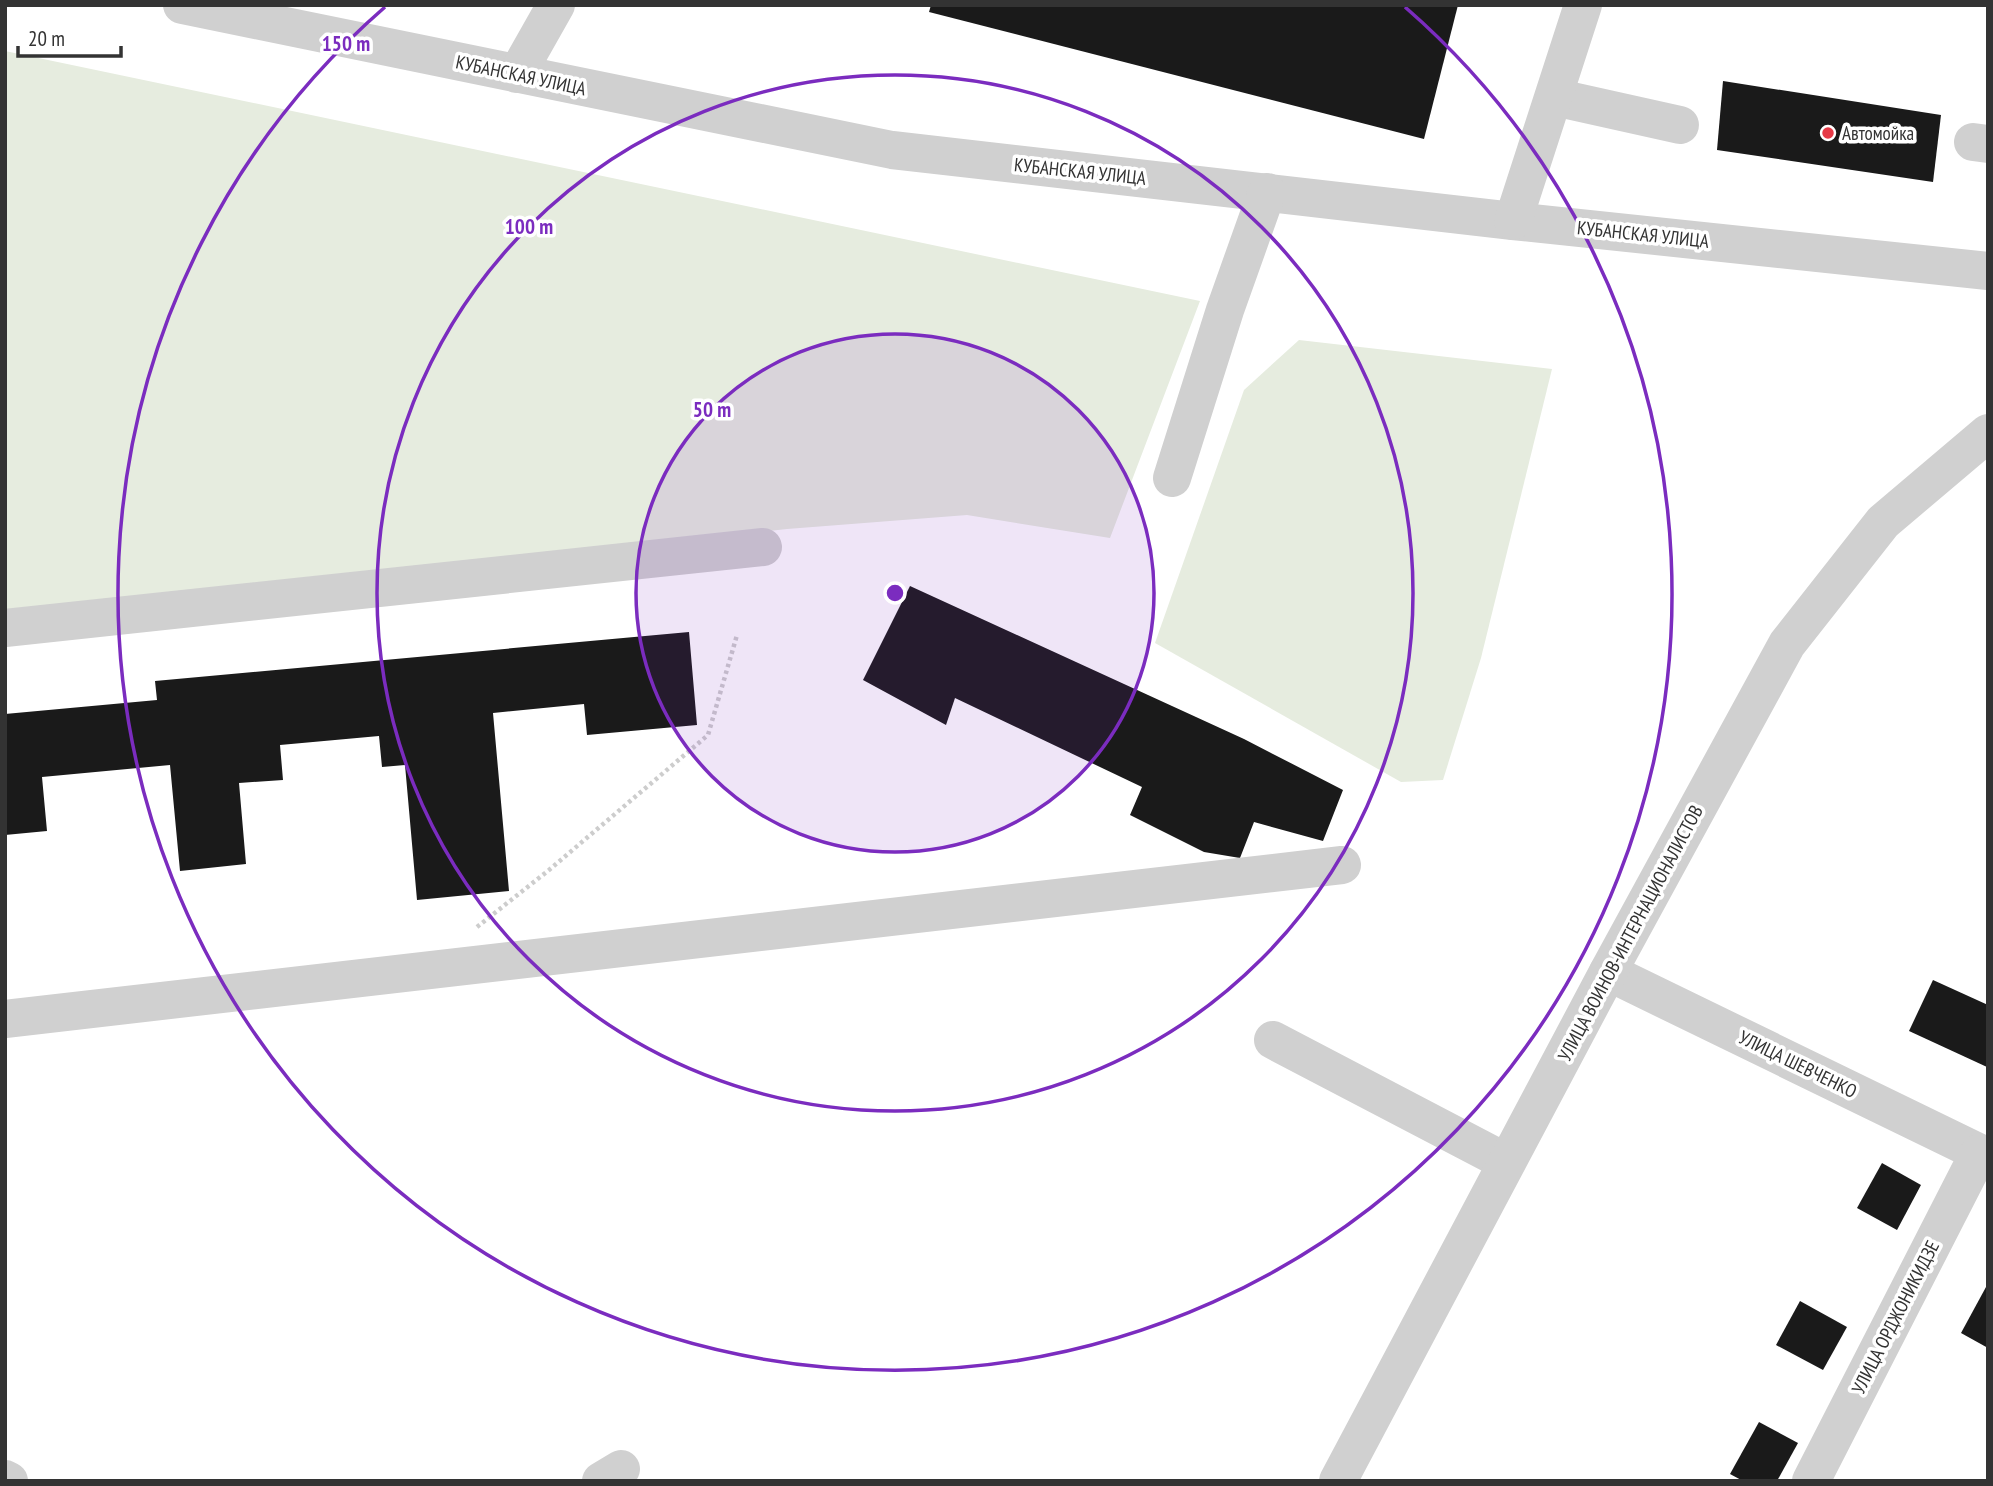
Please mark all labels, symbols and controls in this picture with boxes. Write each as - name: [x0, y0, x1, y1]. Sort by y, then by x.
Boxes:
- scale bar: [18, 14, 121, 58]
- text: 20 m: [28, 25, 65, 52]
- text: 150 m: [322, 30, 370, 57]
- street label: КУБАНСКАЯ УЛИЦА: [454, 49, 588, 101]
- place label: Автомойка: [1842, 121, 1914, 145]
- marker: Автомойка: [1820, 125, 1836, 141]
- street label: КУБАНСКАЯ УЛИЦА: [1013, 152, 1147, 190]
- text: 100 m: [505, 213, 553, 240]
- street label: КУБАНСКАЯ УЛИЦА: [1576, 215, 1710, 253]
- text: 50 m: [693, 396, 731, 423]
- centre of rings: [883, 581, 907, 605]
- street label: УЛИЦА ВОИНОВ-ИНТЕРНАЦИОНАЛИСТОВ: [1552, 801, 1708, 1065]
- street label: УЛИЦА ШЕВЧЕНКО: [1735, 1025, 1861, 1103]
- street label: УЛИЦА ОРДЖОНИКИДЗЕ: [1846, 1236, 1944, 1398]

